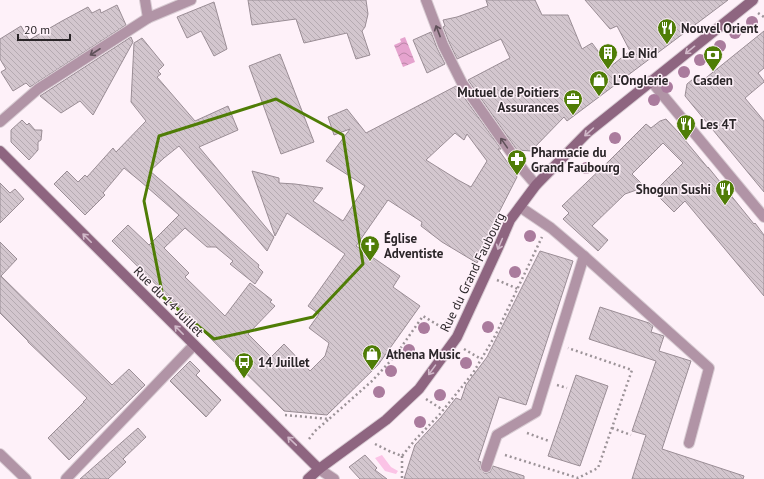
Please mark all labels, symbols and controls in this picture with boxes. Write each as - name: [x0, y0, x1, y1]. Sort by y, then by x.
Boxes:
- scale bar: [18, 16, 70, 42]
- restaurant icon: Nouvel Orient: [656, 17, 678, 45]
- place label: Nouvel Orient: [681, 20, 759, 37]
- text: 20 m: [24, 22, 50, 37]
- one-way arrow: [433, 26, 441, 38]
- building icon: Le Nid: [597, 42, 619, 70]
- bank icon: Casden: [702, 44, 724, 72]
- place label: Le Nid: [622, 45, 657, 62]
- one-way arrow: [684, 46, 695, 55]
- one-way arrow: [90, 48, 101, 56]
- shop icon: L'Onglerie: [588, 69, 610, 97]
- place label: L'Onglerie: [613, 72, 669, 89]
- place label: Casden: [693, 72, 733, 89]
- place label: Mutuel de Poitiers Assurances: [457, 84, 560, 116]
- office icon: Mutuel de Poitiers Assurances: [562, 88, 584, 116]
- restaurant icon: Les 4T: [675, 113, 697, 141]
- place label: Les 4T: [700, 116, 737, 133]
- one-way arrow: [583, 128, 594, 137]
- one-way arrow: [500, 137, 508, 148]
- place label: Pharmacie du Grand Faubourg: [531, 144, 620, 176]
- pharmacy icon: Pharmacie du Grand Faubourg: [506, 148, 528, 176]
- restaurant icon: Shogun Sushi: [714, 178, 736, 206]
- place label: Shogun Sushi: [636, 181, 711, 198]
- street label: Rue du Grand Faubourg: [436, 210, 509, 335]
- place label: Église Adventiste: [384, 230, 444, 262]
- one-way arrow: [82, 233, 92, 243]
- church icon: Église Adventiste: [359, 234, 381, 262]
- one-way arrow: [496, 237, 503, 249]
- street label: Rue du 14 Juillet: [130, 263, 208, 341]
- one-way arrow: [174, 325, 184, 335]
- shop icon: Athena Music: [361, 343, 383, 371]
- place label: Athena Music: [386, 346, 461, 363]
- bus stop icon: 14 Juillet: [233, 351, 255, 379]
- place label: 14 Juillet: [258, 354, 310, 371]
- one-way arrow: [428, 365, 437, 376]
- one-way arrow: [287, 436, 297, 446]

